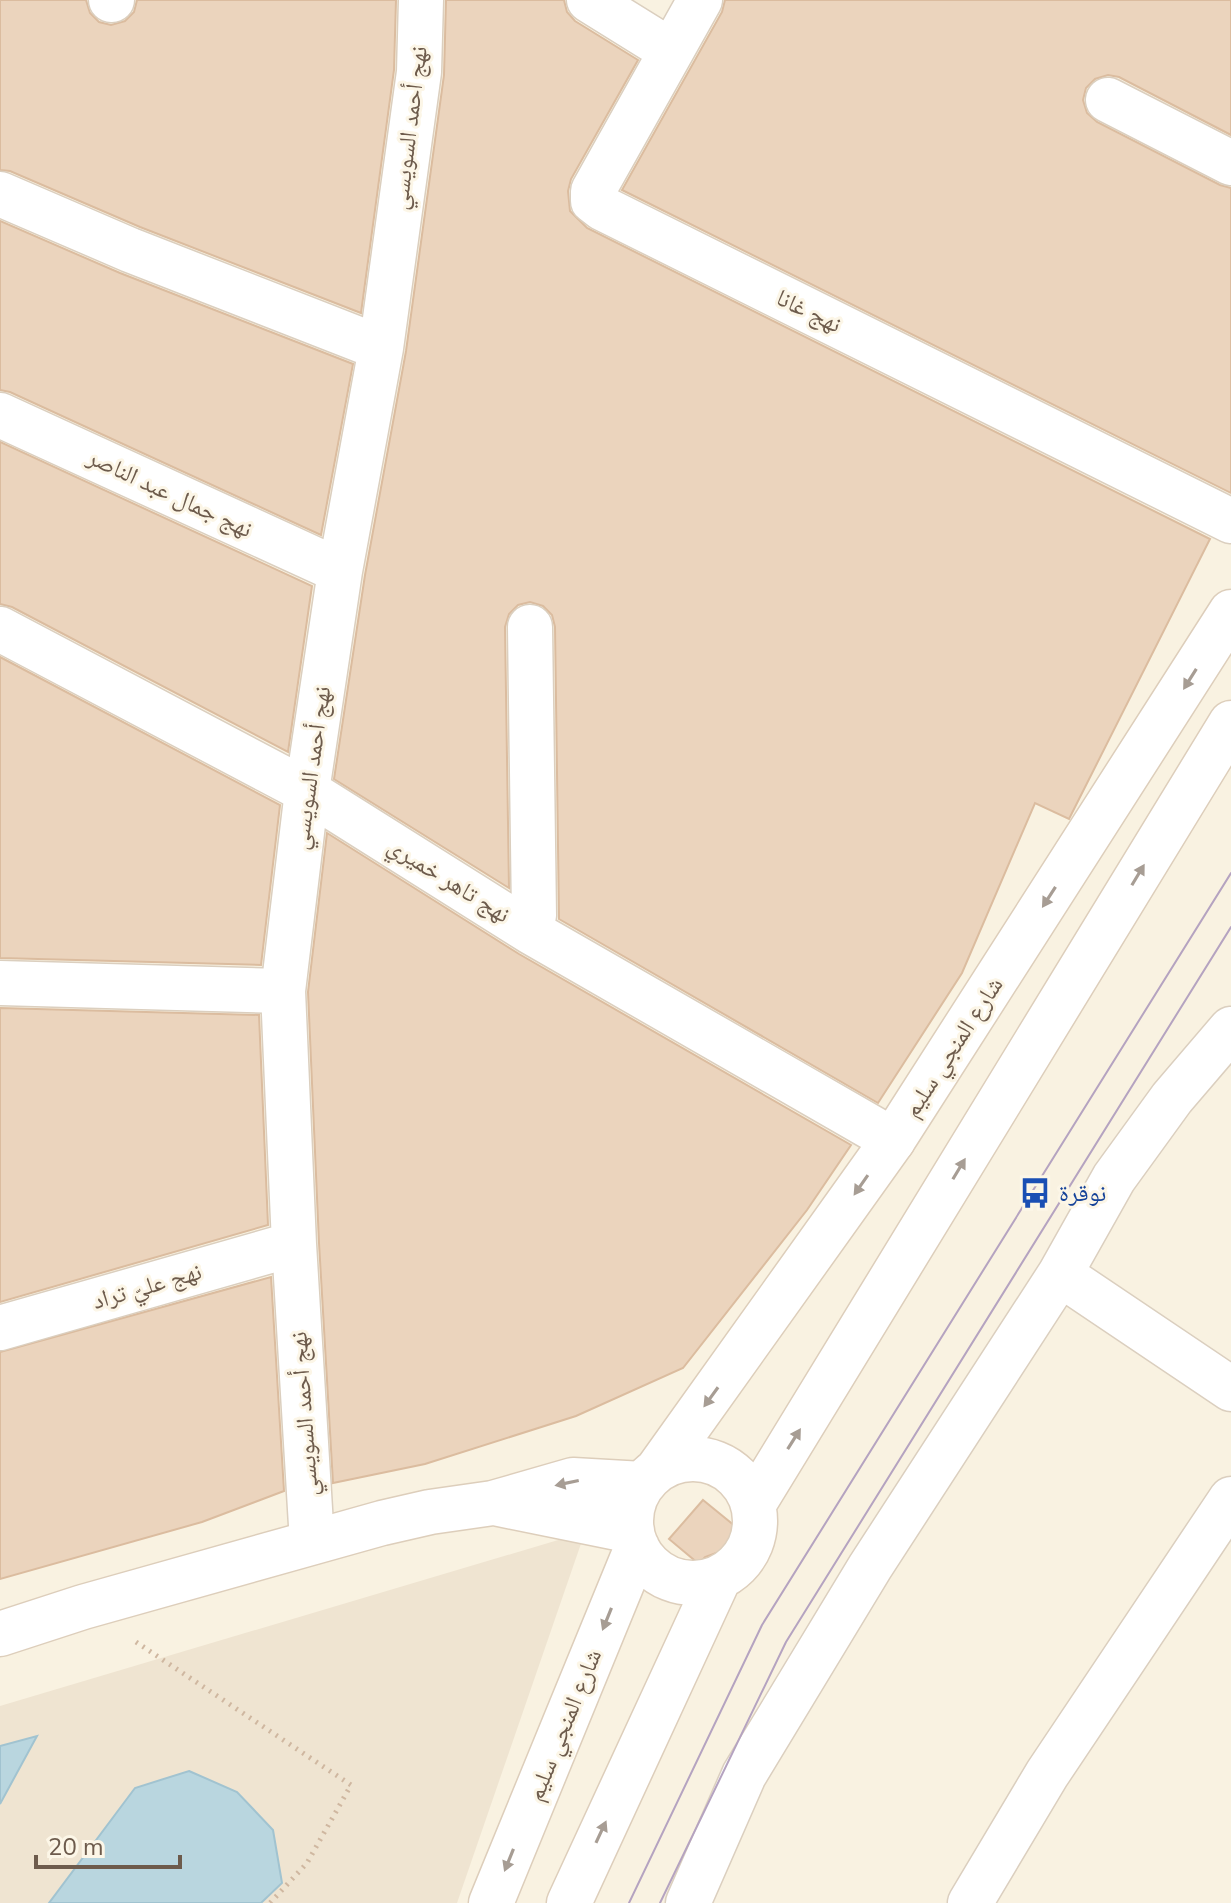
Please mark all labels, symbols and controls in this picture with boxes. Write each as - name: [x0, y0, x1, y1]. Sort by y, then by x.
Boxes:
- street label: نهج أحمد السويسي: [383, 44, 438, 212]
- street label: نهج غانا: [771, 282, 847, 340]
- street label: نهج جمال عبد الناصر: [81, 440, 258, 545]
- one-way arrow: [1183, 668, 1198, 689]
- street label: نهج أحمد السويسي: [284, 684, 341, 852]
- street label: نهج تاهر خميري: [380, 830, 516, 933]
- one-way arrow: [1131, 864, 1145, 886]
- one-way arrow: [1043, 886, 1057, 908]
- street label: شارع المنجي سليم: [896, 971, 1013, 1125]
- one-way arrow: [952, 1158, 966, 1180]
- one-way arrow: [854, 1175, 869, 1196]
- bus stop icon: نوقرة: [1018, 1176, 1052, 1210]
- place label: نوقرة: [1059, 1177, 1106, 1209]
- street label: نهج عليّ تراد: [89, 1255, 206, 1320]
- street label: نهج أحمد السويسي: [282, 1330, 329, 1497]
- one-way arrow: [704, 1387, 720, 1408]
- one-way arrow: [787, 1428, 801, 1450]
- one-way arrow: [554, 1477, 579, 1489]
- one-way arrow: [601, 1607, 614, 1631]
- street label: شارع المنجي سليم: [519, 1644, 612, 1807]
- scale bar: [36, 1819, 180, 1869]
- one-way arrow: [594, 1820, 608, 1844]
- text: 20 m: [48, 1831, 104, 1863]
- one-way arrow: [503, 1848, 516, 1872]

